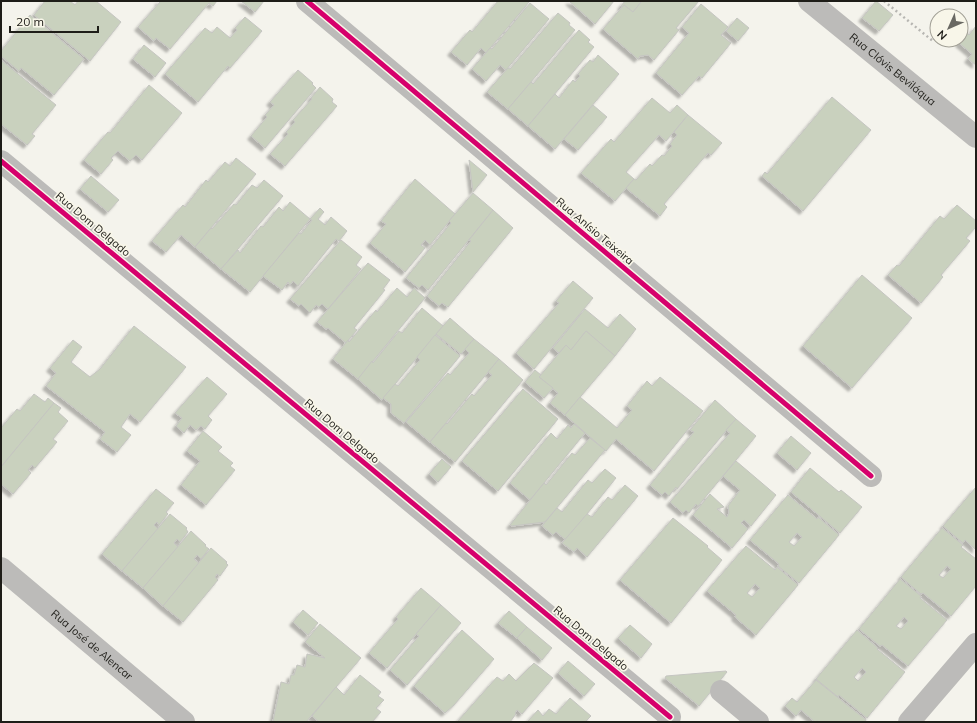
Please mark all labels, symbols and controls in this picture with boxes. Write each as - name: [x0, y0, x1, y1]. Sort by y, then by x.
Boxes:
- scale bar: [10, 8, 98, 34]
- north arrow: [929, 8, 969, 48]
- text: 20 m: [16, 14, 44, 29]
- text: N: [934, 27, 950, 43]
- street label: Rua Clóvis Beviláqua: [847, 30, 939, 109]
- street label: Rua Dom Delgado: [53, 189, 133, 259]
- street label: Rua Anísio Teixeira: [553, 194, 637, 268]
- street label: Rua Dom Delgado: [302, 396, 382, 466]
- street label: Rua Dom Delgado: [551, 603, 631, 673]
- street label: Rua José de Alencar: [48, 606, 136, 683]

